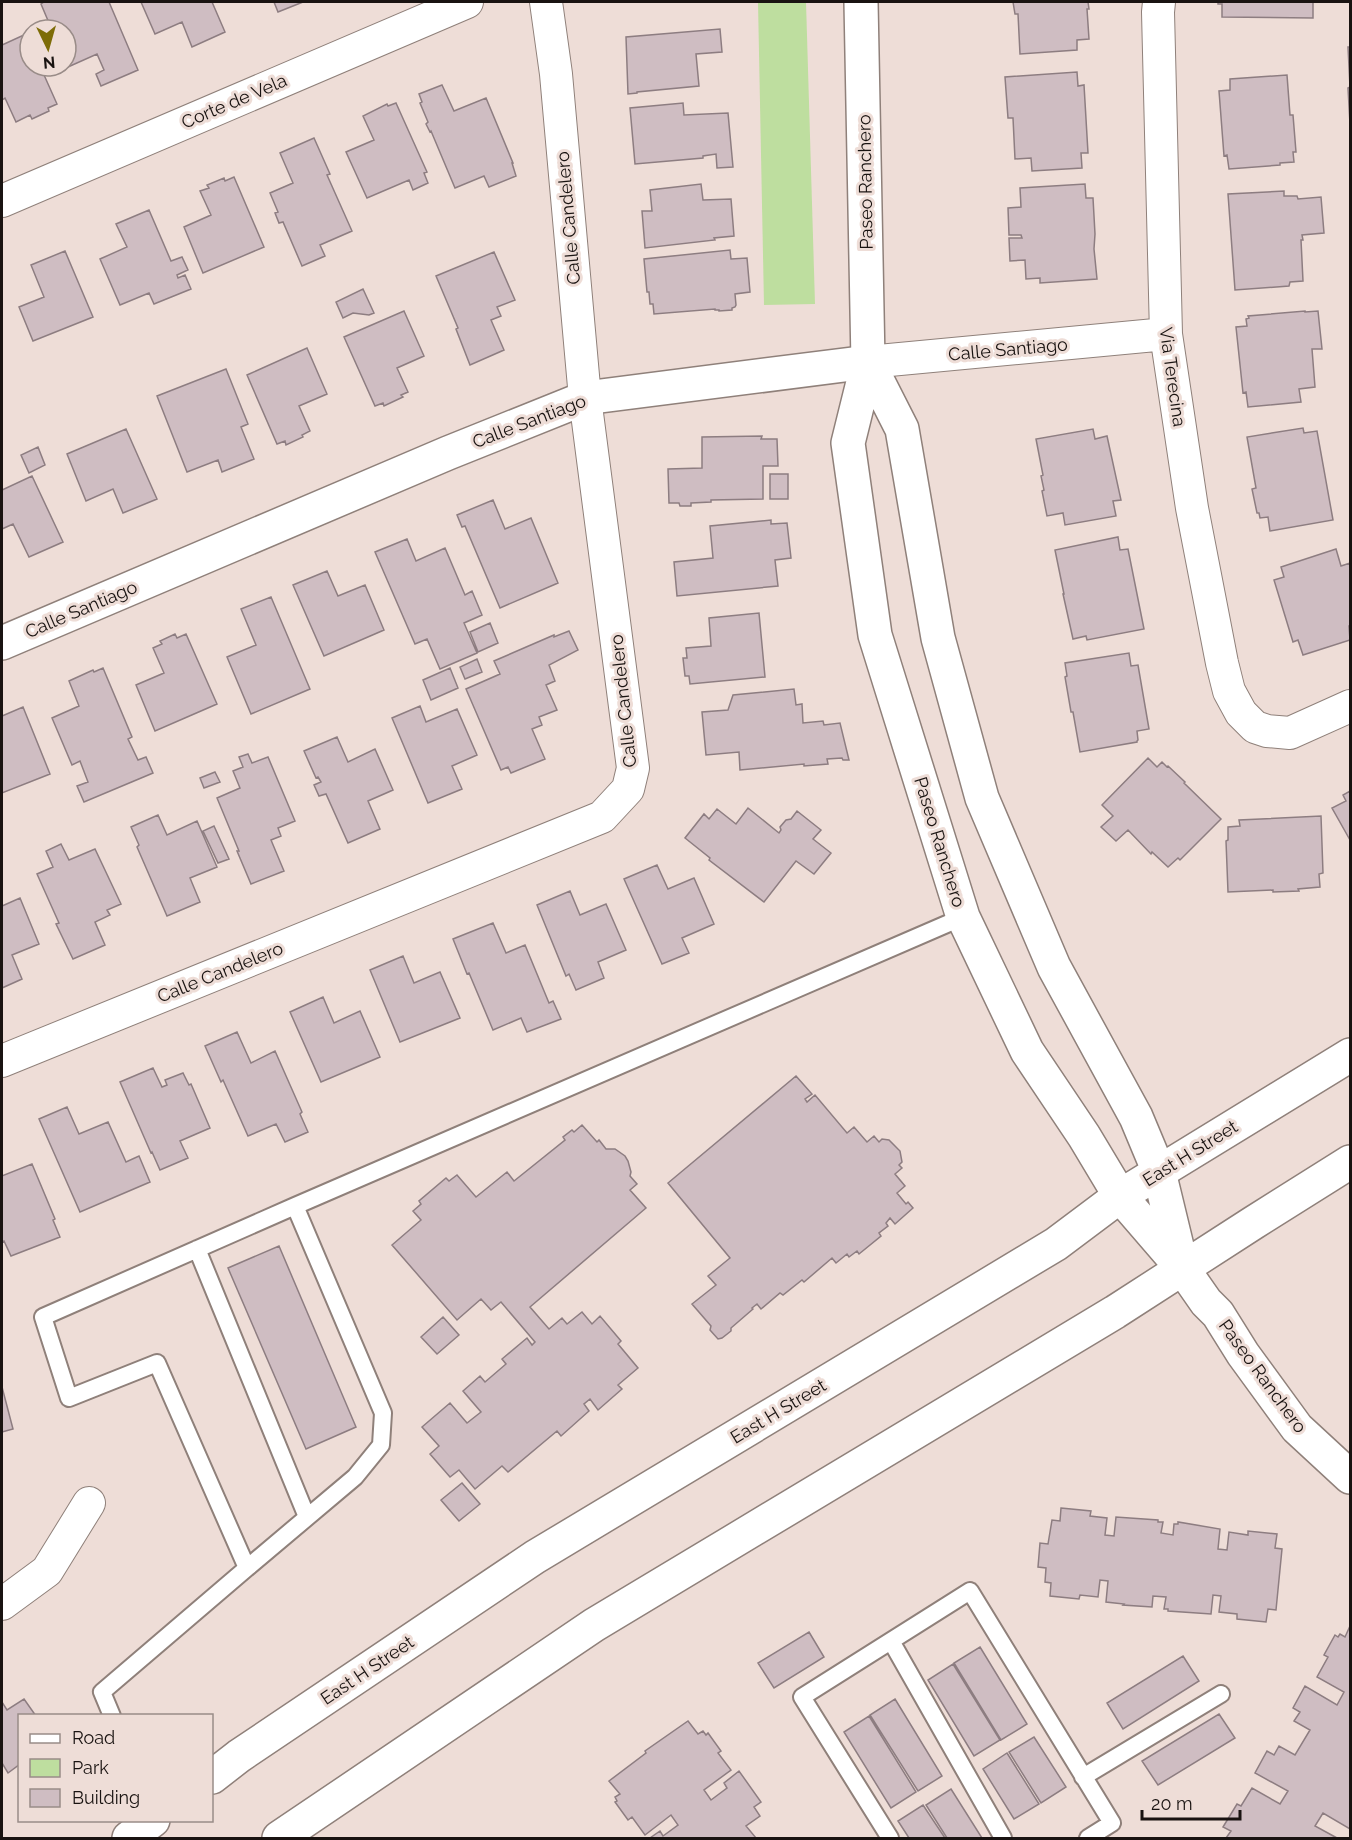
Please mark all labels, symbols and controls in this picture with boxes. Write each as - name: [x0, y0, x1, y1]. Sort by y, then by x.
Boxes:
- north arrow: [18, 18, 78, 78]
- text: N: [42, 52, 56, 72]
- street label: Corte de Vela: [178, 69, 290, 133]
- street label: Paseo Ranchero: [853, 114, 877, 250]
- street label: Calle Candelero: [552, 150, 584, 286]
- street label: Via Terecina: [1156, 326, 1190, 428]
- street label: Calle Santiago: [947, 333, 1069, 365]
- street label: Calle Santiago: [469, 390, 589, 452]
- street label: Calle Santiago: [22, 576, 141, 642]
- street label: Calle Candelero: [606, 633, 640, 769]
- street label: Paseo Ranchero: [910, 774, 970, 910]
- street label: Calle Candelero: [154, 937, 286, 1007]
- street label: East H Street: [1139, 1116, 1241, 1190]
- street label: Paseo Ranchero: [1215, 1315, 1311, 1437]
- street label: East H Street: [726, 1374, 830, 1448]
- street label: East H Street: [316, 1631, 418, 1709]
- legend: [18, 1714, 213, 1822]
- text: Road: [72, 1727, 115, 1748]
- text: Park: [72, 1757, 109, 1778]
- scale bar: [1142, 1783, 1240, 1821]
- text: Building: [72, 1787, 140, 1808]
- text: 20 m: [1151, 1793, 1193, 1814]

